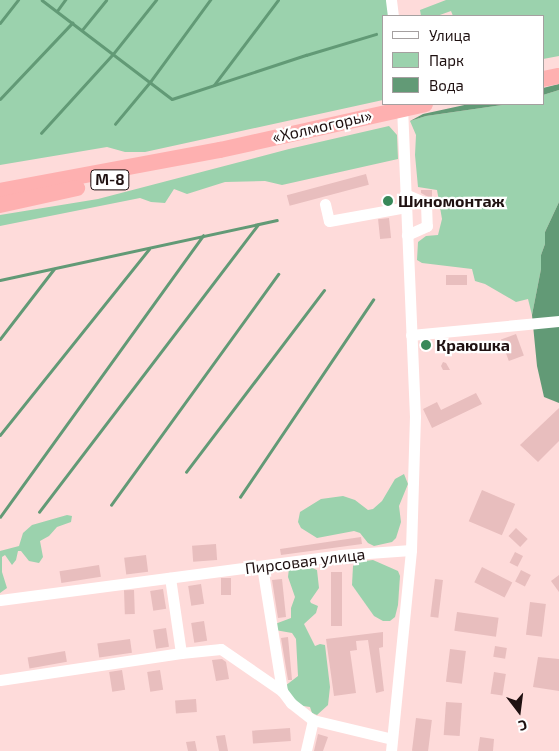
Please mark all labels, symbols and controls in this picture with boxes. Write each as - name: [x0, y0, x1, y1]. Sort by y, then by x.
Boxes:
- legend: [382, 15, 544, 105]
- text: Улица: [429, 26, 471, 44]
- text: Парк: [429, 51, 464, 69]
- text: Вода: [429, 76, 464, 94]
- street label: «Холмогоры»: [270, 105, 374, 147]
- road number: М-8: [90, 168, 130, 192]
- place label: Шиномонтаж: [398, 191, 505, 211]
- marker: Шиномонтаж: [382, 195, 394, 207]
- place label: Краюшка: [436, 335, 510, 355]
- marker: Краюшка: [420, 339, 432, 351]
- street label: Пирсовая улица: [244, 544, 366, 578]
- north arrow: [494, 686, 544, 736]
- text: С: [517, 717, 529, 735]

